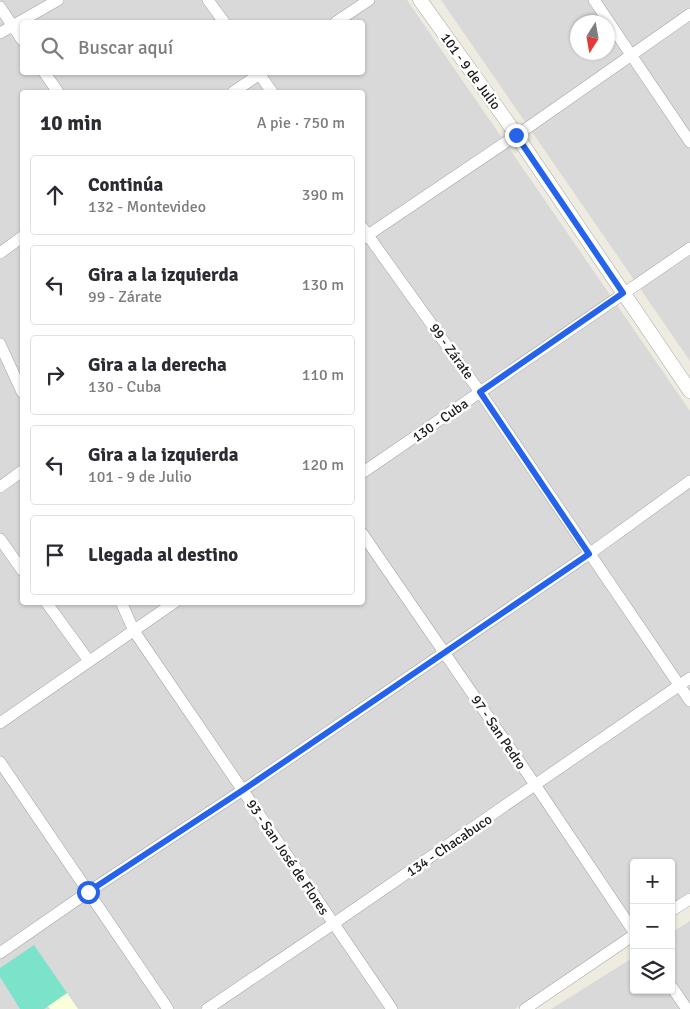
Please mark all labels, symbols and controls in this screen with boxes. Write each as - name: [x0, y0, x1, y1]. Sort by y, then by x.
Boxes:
- north arrow: [570, 15, 615, 60]
- search box: [20, 20, 365, 75]
- street label: 101 - 9 de Julio: [437, 30, 504, 113]
- icon: search: [38, 34, 66, 62]
- text: Buscar aquí: [78, 36, 173, 60]
- text: 10 min: [40, 110, 102, 136]
- text: A pie · 750 m: [257, 113, 345, 133]
- route end: [505, 124, 528, 147]
- text: Continúa: [88, 173, 163, 197]
- icon: ahead: [41, 181, 69, 209]
- text: 390 m: [302, 185, 344, 205]
- text: 132 - Montevideo: [88, 197, 206, 217]
- text: Gira a la izquierda: [88, 263, 238, 287]
- icon: left: [41, 271, 69, 299]
- text: 130 m: [302, 275, 344, 295]
- text: 99 - Zárate: [88, 287, 162, 307]
- street label: 99 - Zárate: [426, 320, 477, 382]
- text: Gira a la derecha: [88, 353, 227, 377]
- icon: right: [41, 361, 69, 389]
- text: 110 m: [302, 365, 344, 385]
- text: 130 - Cuba: [88, 377, 161, 397]
- street label: 130 - Cuba: [409, 395, 471, 446]
- text: Gira a la izquierda: [88, 443, 238, 467]
- icon: left: [41, 451, 69, 479]
- text: 120 m: [302, 455, 344, 475]
- text: 101 - 9 de Julio: [88, 467, 192, 487]
- icon: arrive: [41, 541, 69, 569]
- text: Llegada al destino: [88, 543, 238, 567]
- street label: 97 - San Pedro: [468, 692, 530, 773]
- street label: 93 - San José de Flores: [243, 796, 333, 918]
- street label: 134 - Chacabuco: [403, 811, 495, 880]
- map controls: [630, 859, 675, 994]
- button: +: [630, 859, 675, 904]
- route start: [77, 881, 100, 904]
- button: −: [630, 904, 675, 949]
- button: layers: [630, 949, 675, 994]

